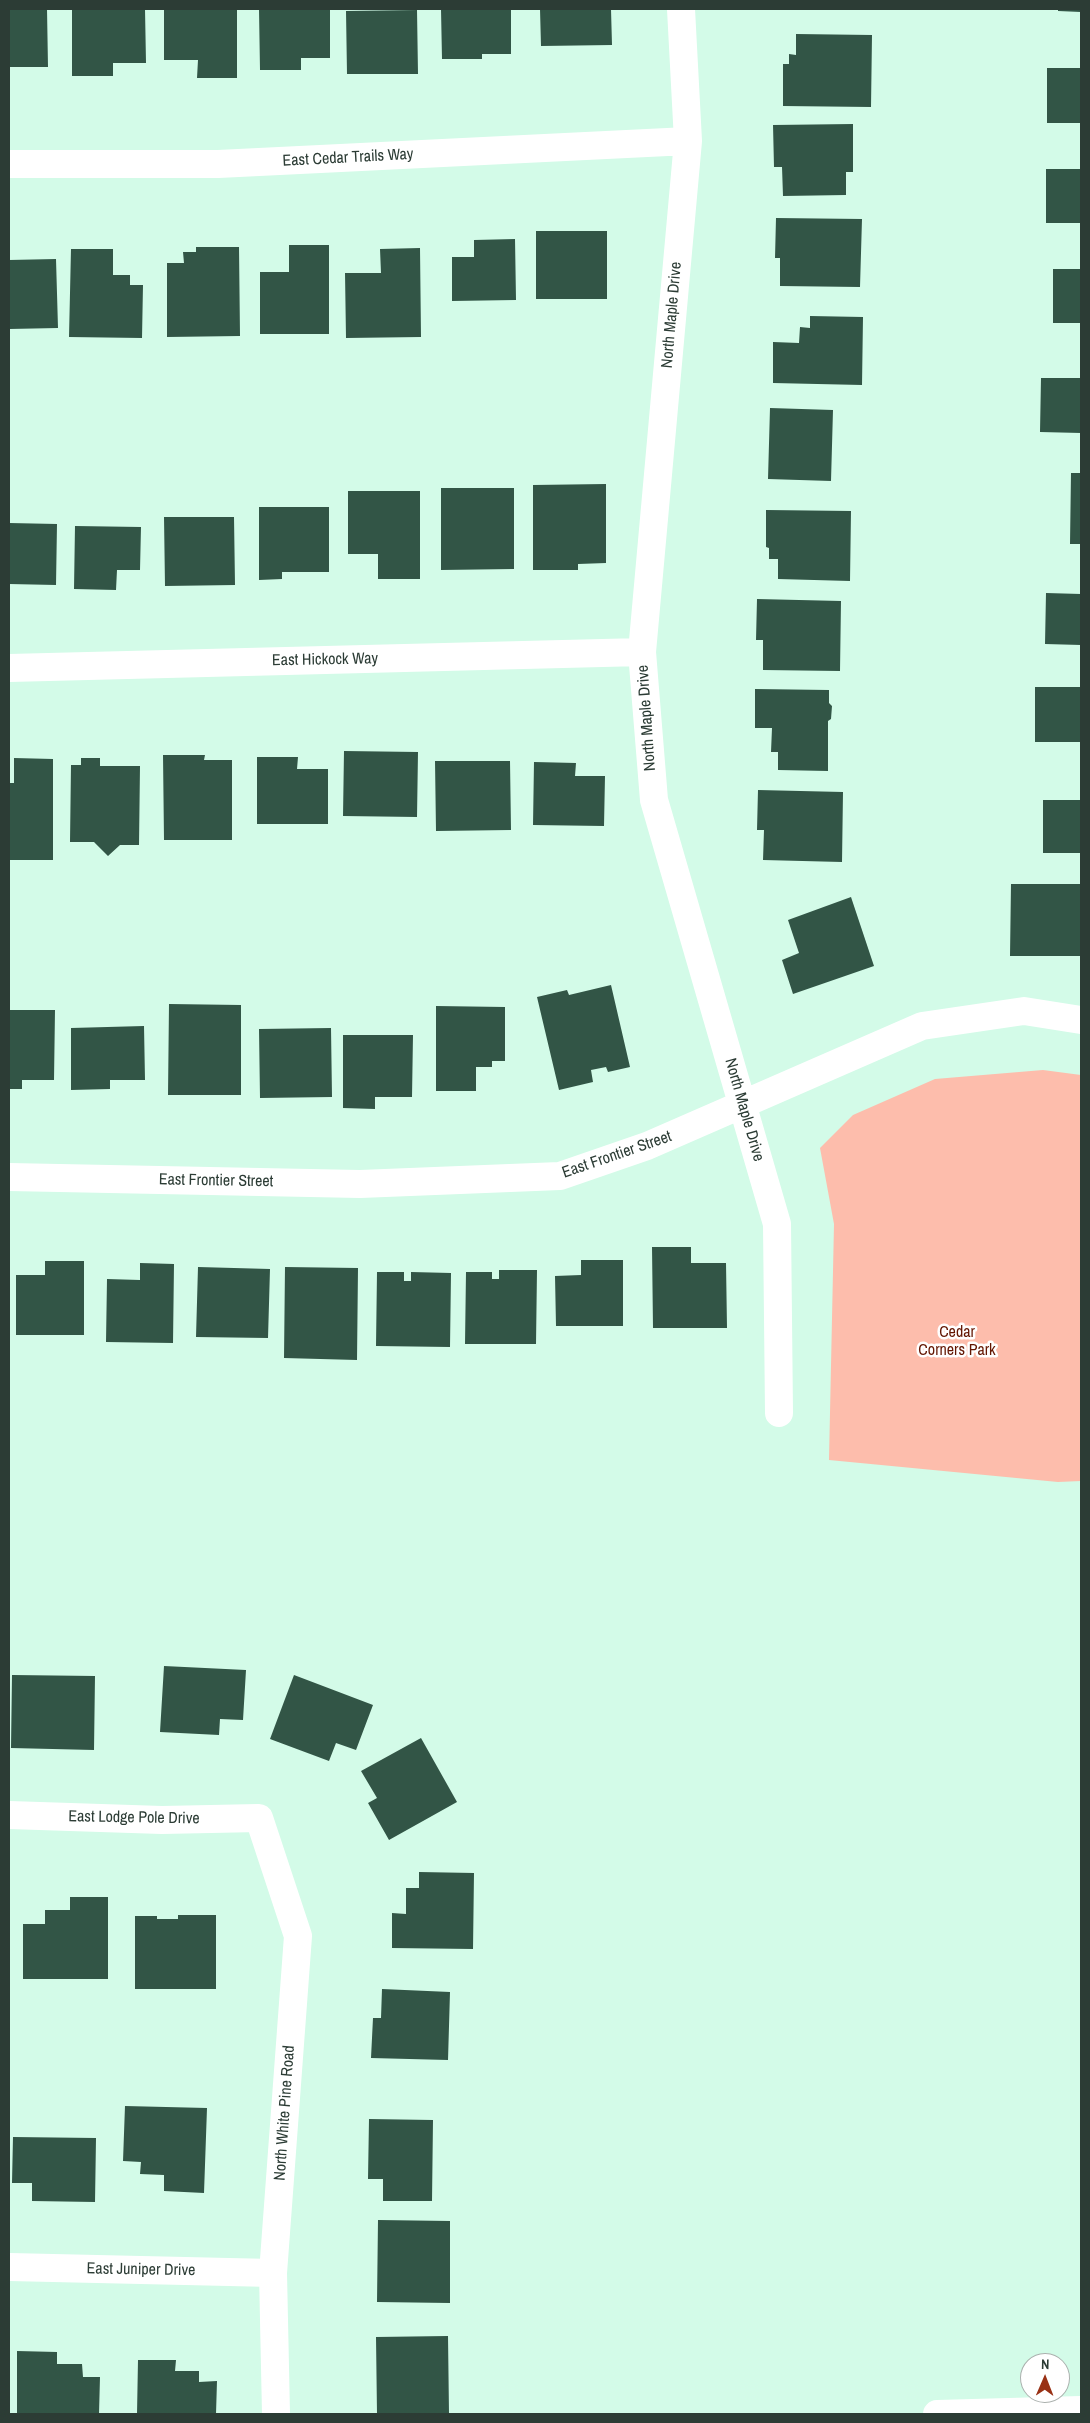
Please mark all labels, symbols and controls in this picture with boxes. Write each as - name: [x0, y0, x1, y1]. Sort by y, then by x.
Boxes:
- street label: East Cedar Trails Way: [282, 145, 414, 171]
- street label: North Maple Drive: [658, 261, 686, 369]
- street label: East Hickock Way: [272, 649, 378, 671]
- street label: North Maple Drive: [634, 664, 660, 772]
- street label: North Maple Drive: [720, 1056, 768, 1164]
- street label: East Frontier Street: [560, 1127, 674, 1183]
- street label: East Frontier Street: [159, 1170, 273, 1192]
- park label: Cedar Corners Park: [918, 1323, 996, 1361]
- street label: East Lodge Pole Drive: [68, 1807, 200, 1829]
- street label: North White Pine Road: [271, 2045, 299, 2181]
- street label: East Juniper Drive: [87, 2259, 195, 2281]
- north arrow: [1020, 2353, 1070, 2403]
- text: N: [1041, 2355, 1050, 2373]

